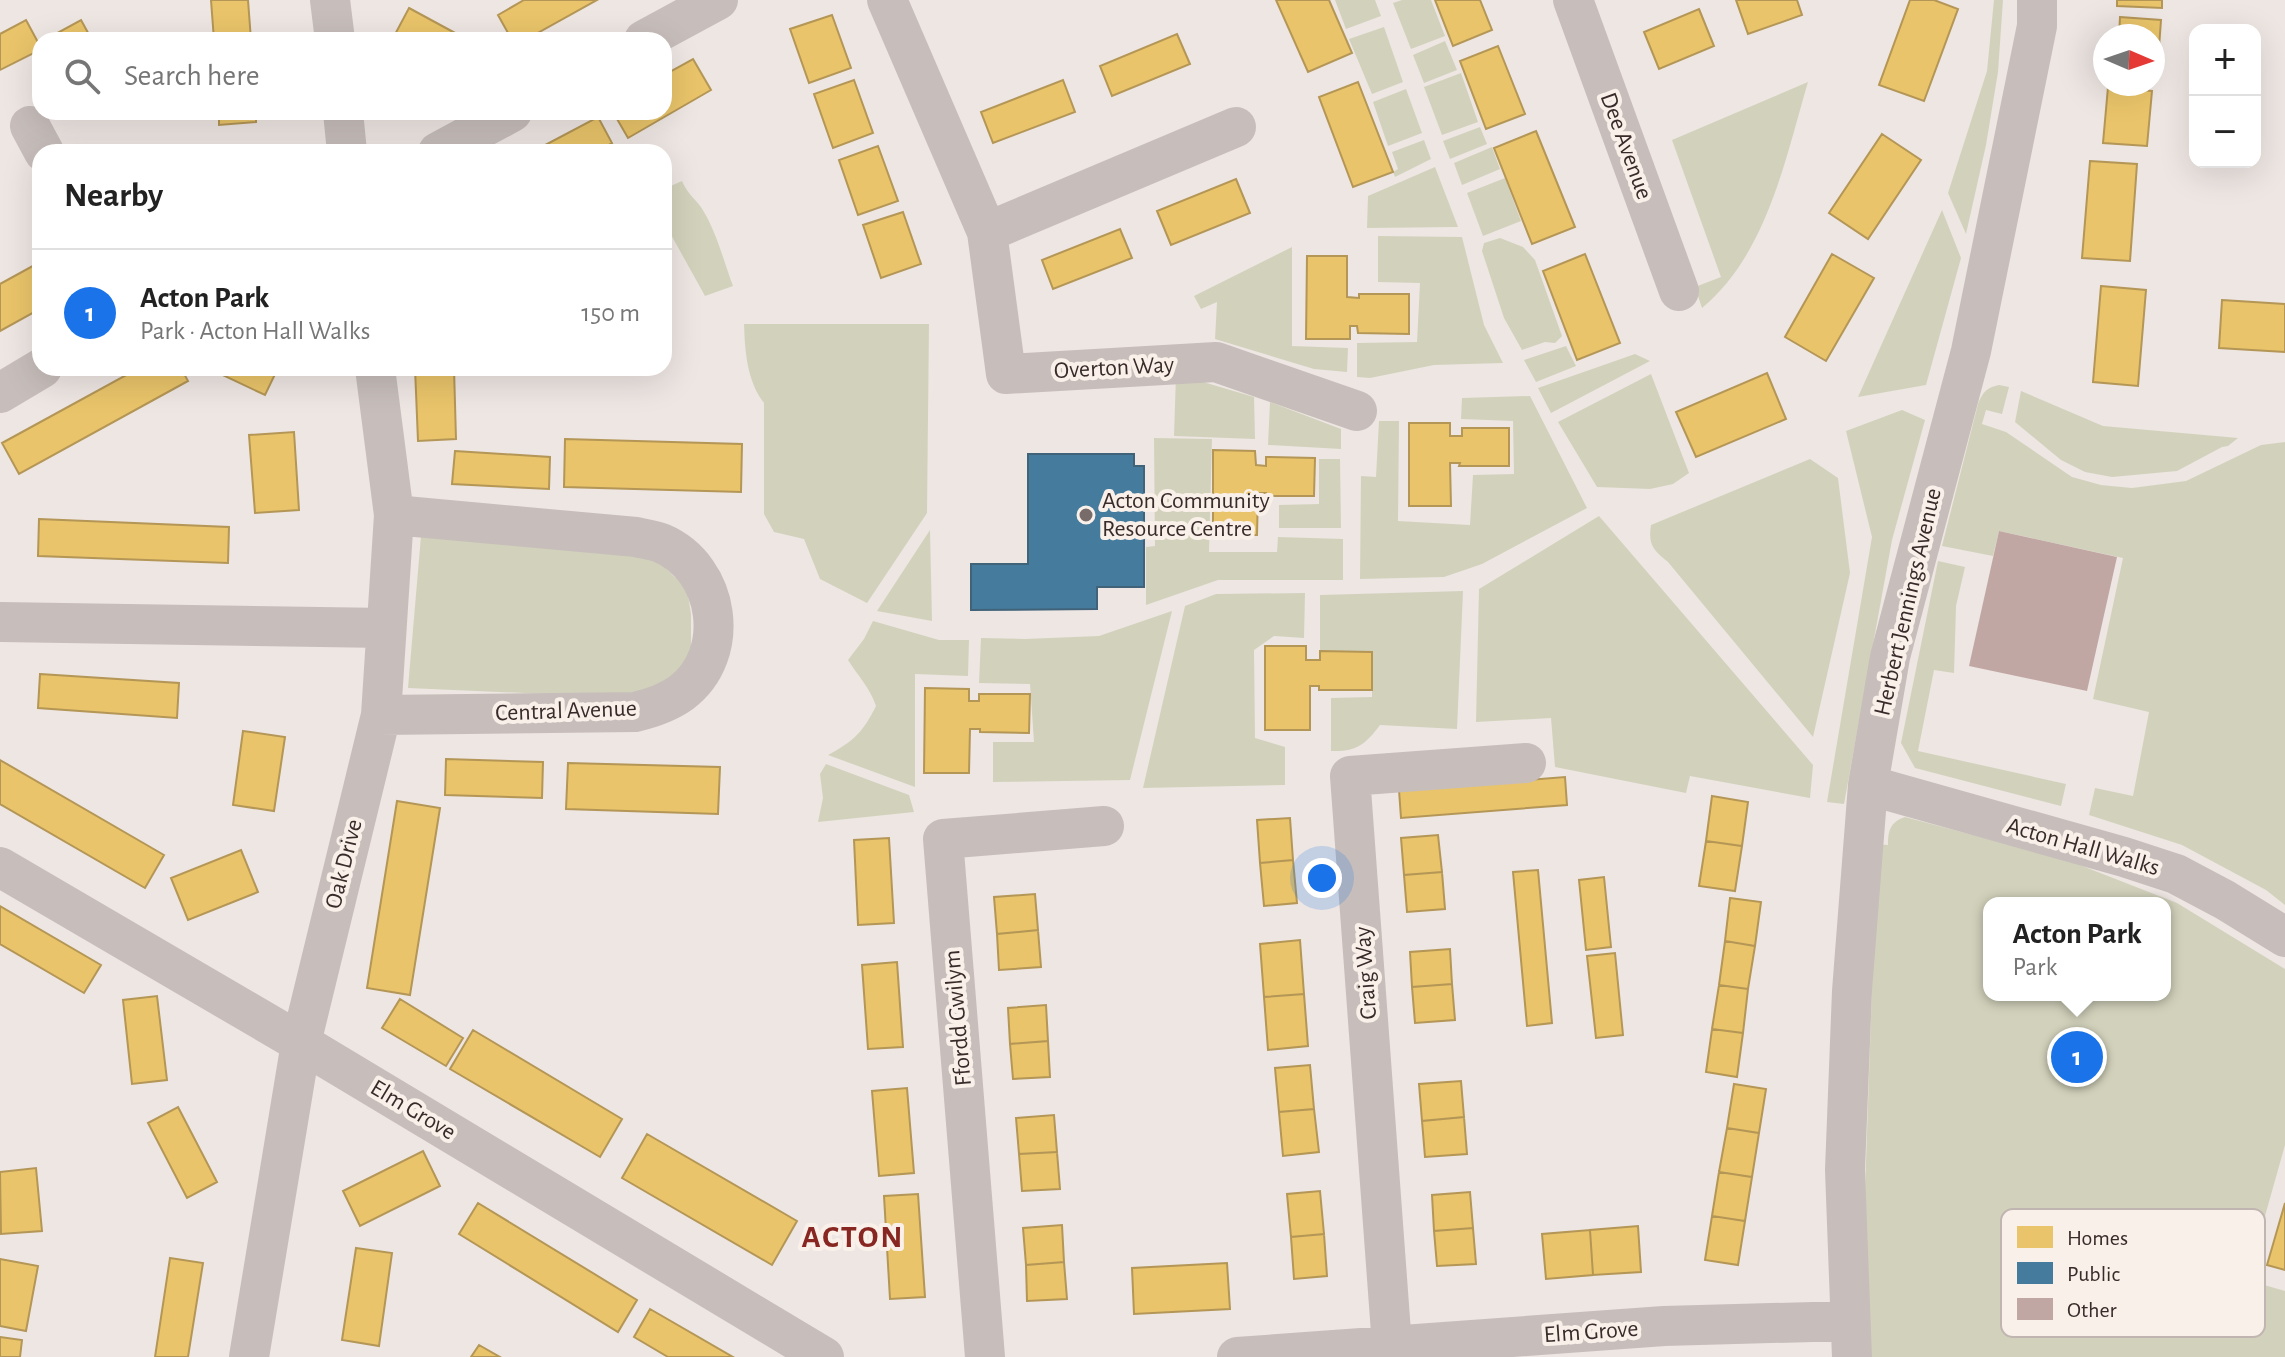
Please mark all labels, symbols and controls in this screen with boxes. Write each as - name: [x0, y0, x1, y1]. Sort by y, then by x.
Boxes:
- north arrow: [2093, 24, 2165, 96]
- map controls: [2189, 24, 2261, 168]
- button: +: [2189, 24, 2261, 96]
- search box: [32, 32, 672, 120]
- icon: search: [60, 54, 104, 98]
- text: Search here: [124, 61, 260, 91]
- street label: Dee Avenue: [1596, 89, 1656, 203]
- button: −: [2189, 96, 2261, 168]
- text: Nearby: [64, 179, 163, 213]
- text: Acton Park: [140, 283, 269, 313]
- text: 1: [85, 300, 95, 326]
- text: 150 m: [581, 300, 640, 326]
- text: Park · Acton Hall Walks: [140, 318, 370, 344]
- street label: Overton Way: [1053, 353, 1175, 383]
- street label: Herbert Jennings Avenue: [1870, 486, 1946, 718]
- place label: Acton Community Resource Centre: [1102, 489, 1270, 541]
- marker: Acton Community Resource Centre: [1077, 506, 1095, 524]
- street label: Central Avenue: [495, 697, 637, 725]
- street label: Acton Hall Walks: [2004, 814, 2162, 880]
- street label: Oak Drive: [321, 817, 367, 911]
- your location: [1302, 858, 1342, 898]
- popup: [1983, 897, 2171, 1001]
- text: Acton Park: [2012, 919, 2142, 949]
- street label: Craig Way: [1351, 926, 1381, 1020]
- street label: Ffordd Gwilym: [940, 949, 976, 1087]
- text: Park: [2012, 954, 2057, 980]
- pin: 1: [2051, 1027, 2103, 1087]
- street label: Elm Grove: [366, 1075, 460, 1145]
- legend: [2001, 1209, 2265, 1337]
- district label: ACTON: [802, 1221, 904, 1253]
- text: Homes: [2067, 1227, 2128, 1249]
- text: Public: [2067, 1263, 2120, 1285]
- text: Other: [2067, 1299, 2117, 1321]
- street label: Elm Grove: [1543, 1317, 1639, 1347]

